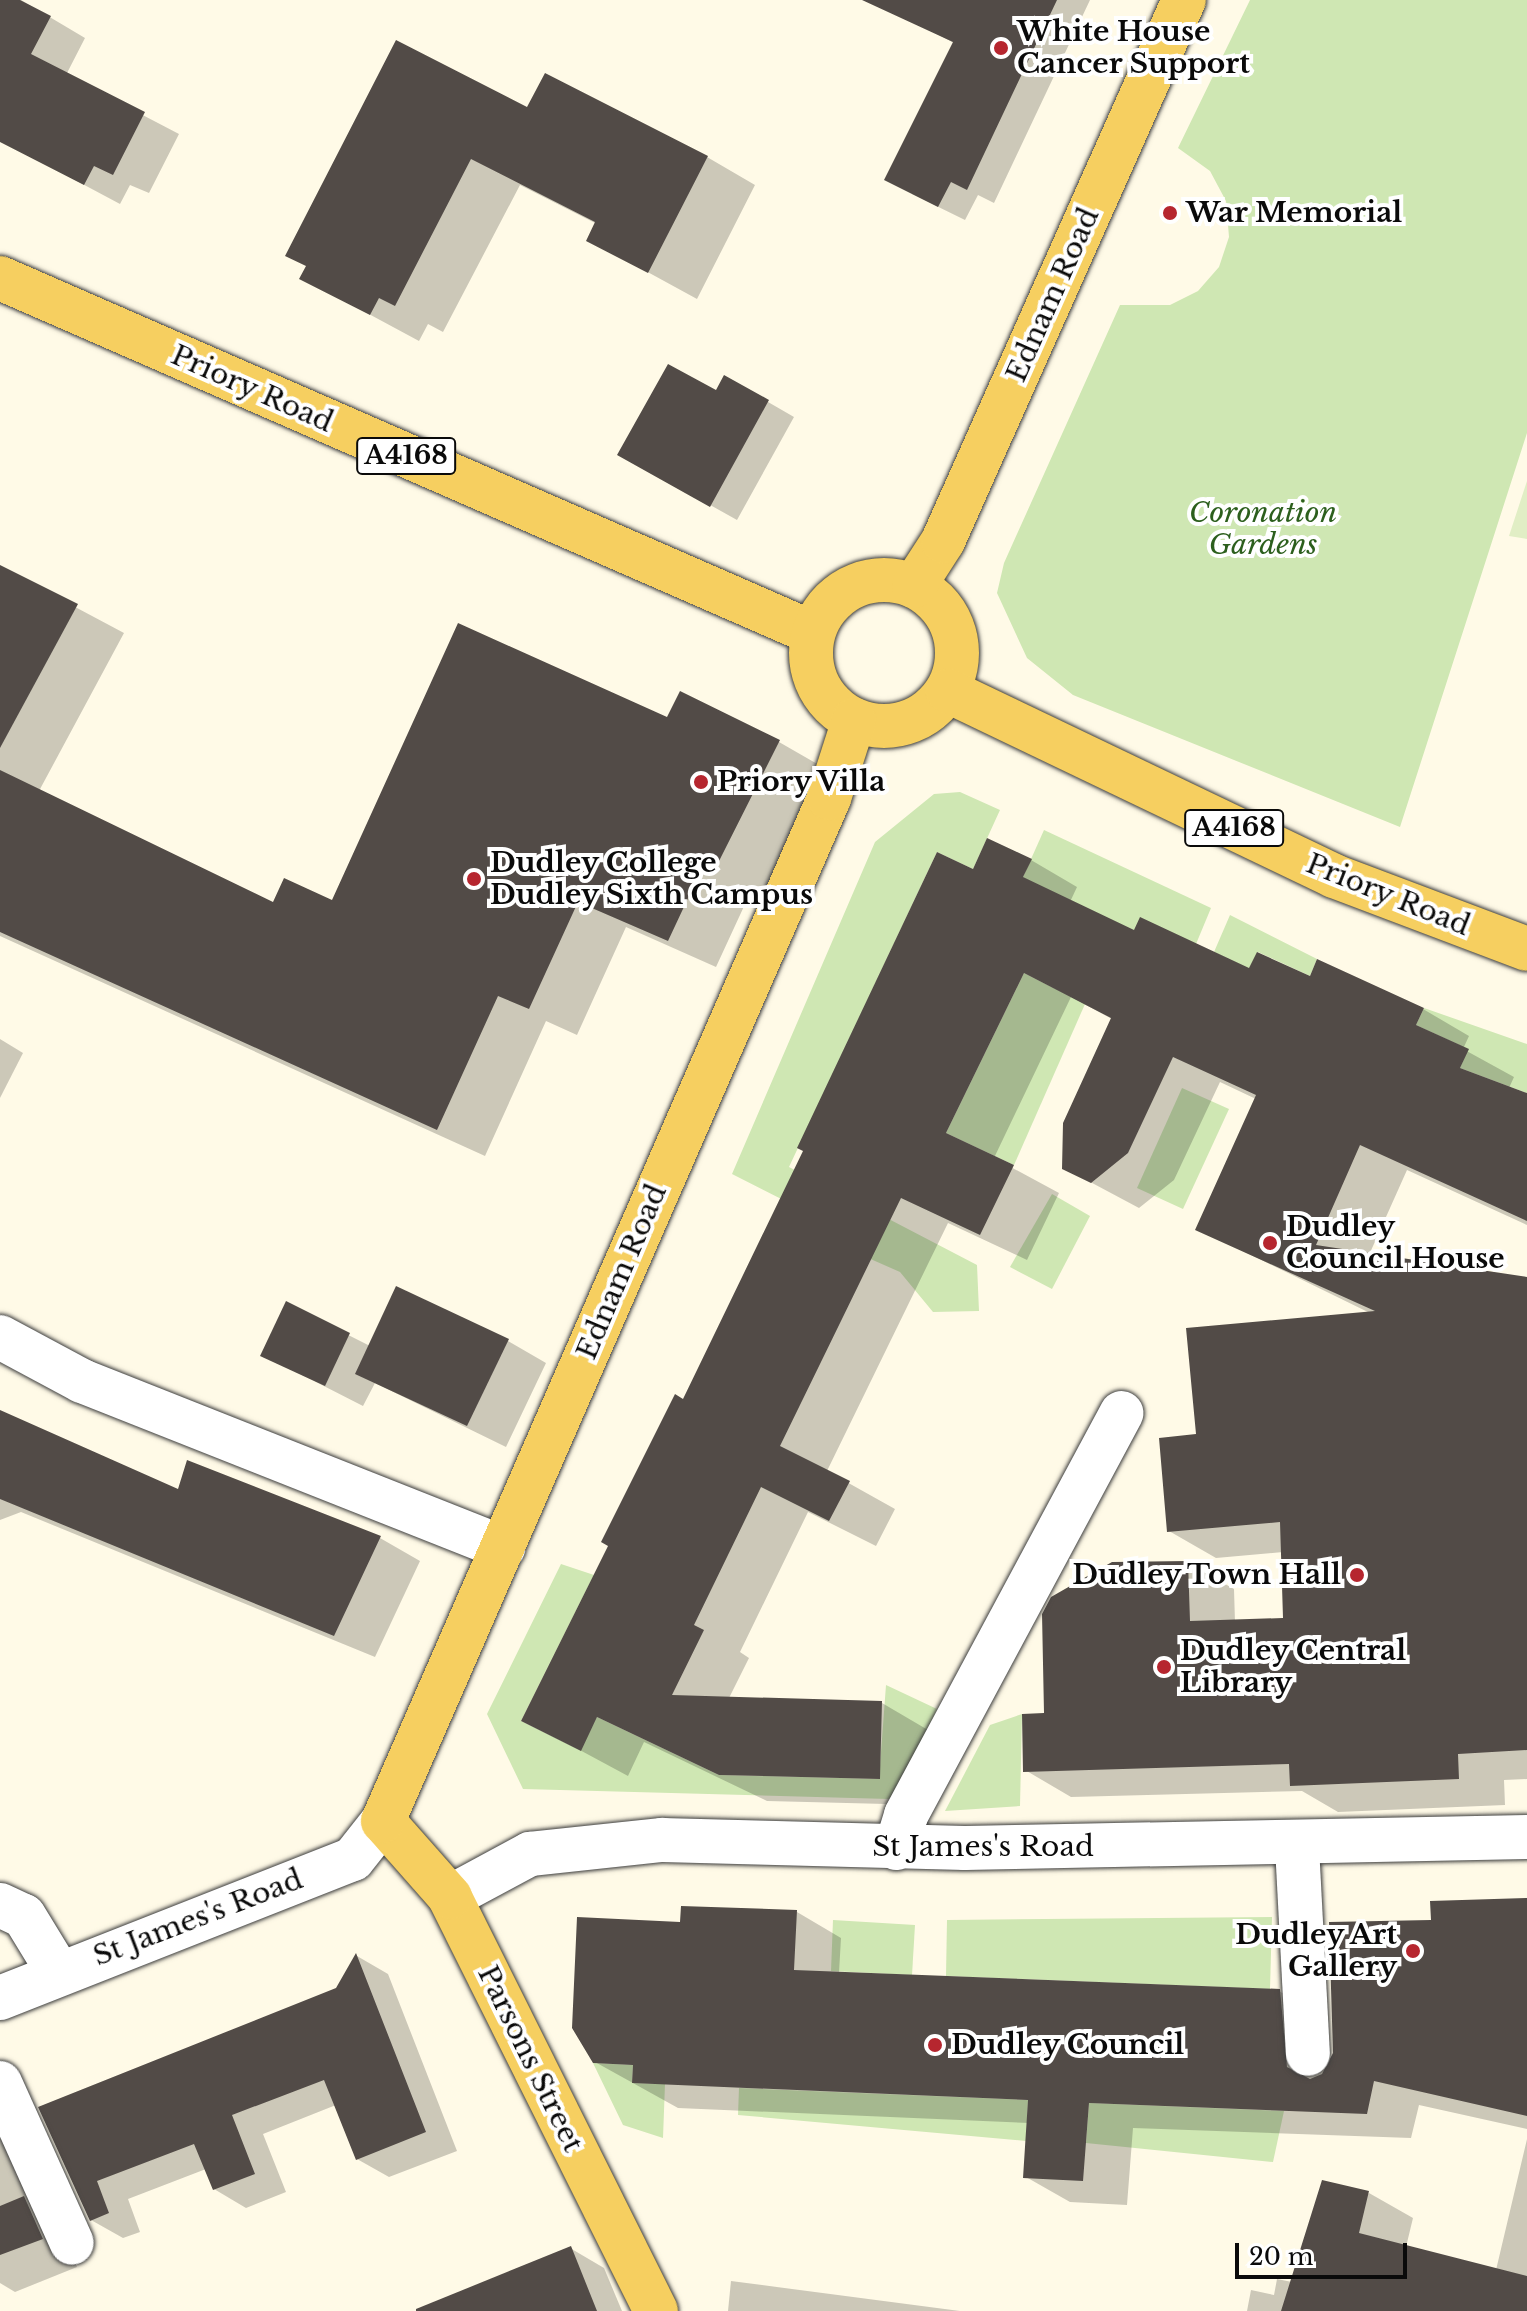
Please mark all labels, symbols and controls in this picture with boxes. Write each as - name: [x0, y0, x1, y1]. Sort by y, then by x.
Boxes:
- place label: White House Cancer Support: [1017, 15, 1250, 81]
- marker: White House Cancer Support: [992, 39, 1010, 57]
- place label: War Memorial: [1186, 196, 1403, 230]
- street label: Ednam Road: [1000, 203, 1106, 387]
- marker: War Memorial: [1161, 204, 1179, 222]
- street label: Priory Road: [166, 338, 338, 440]
- road number: A4168: [356, 434, 456, 478]
- park label: Coronation Gardens: [1189, 496, 1337, 562]
- place label: Priory Villa: [717, 765, 887, 799]
- marker: Priory Villa: [692, 773, 710, 791]
- road number: A4168: [1184, 806, 1284, 850]
- place label: Dudley College Dudley Sixth Campus: [490, 846, 814, 912]
- street label: Priory Road: [1301, 847, 1475, 943]
- marker: Dudley College Dudley Sixth Campus: [465, 870, 483, 888]
- street label: Ednam Road: [570, 1180, 674, 1364]
- place label: Dudley Council House: [1286, 1210, 1505, 1276]
- marker: Dudley Council House: [1261, 1234, 1279, 1252]
- place label: Dudley Town Hall: [1071, 1558, 1341, 1592]
- marker: Dudley Town Hall: [1348, 1566, 1366, 1584]
- place label: Dudley Central Library: [1180, 1634, 1407, 1700]
- marker: Dudley Central Library: [1155, 1658, 1173, 1676]
- street label: St James's Road: [872, 1830, 1094, 1864]
- street label: St James's Road: [89, 1863, 307, 1973]
- place label: Dudley Art Gallery: [1233, 1918, 1397, 1984]
- marker: Dudley Art Gallery: [1404, 1942, 1422, 1960]
- street label: Parsons Street: [470, 1960, 590, 2158]
- place label: Dudley Council: [951, 2028, 1185, 2062]
- marker: Dudley Council: [926, 2036, 944, 2054]
- scale bar: [1239, 2227, 1411, 2277]
- text: 20 m: [1249, 2242, 1314, 2271]

